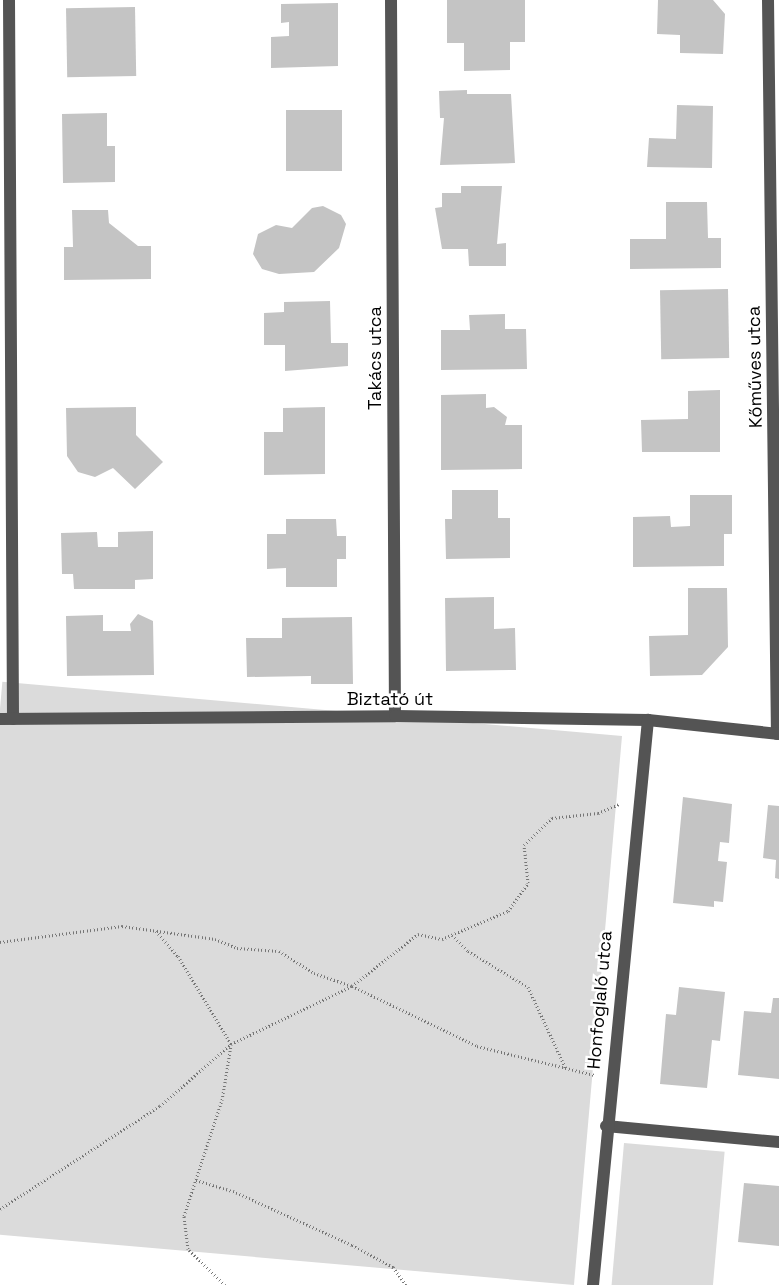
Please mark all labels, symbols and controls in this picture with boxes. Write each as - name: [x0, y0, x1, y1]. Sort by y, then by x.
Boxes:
- street label: Takács utca: [364, 306, 386, 410]
- street label: Kőműves utca: [743, 306, 767, 428]
- street label: Biztató út: [347, 688, 433, 710]
- street label: Honfoglaló utca: [583, 930, 617, 1070]

